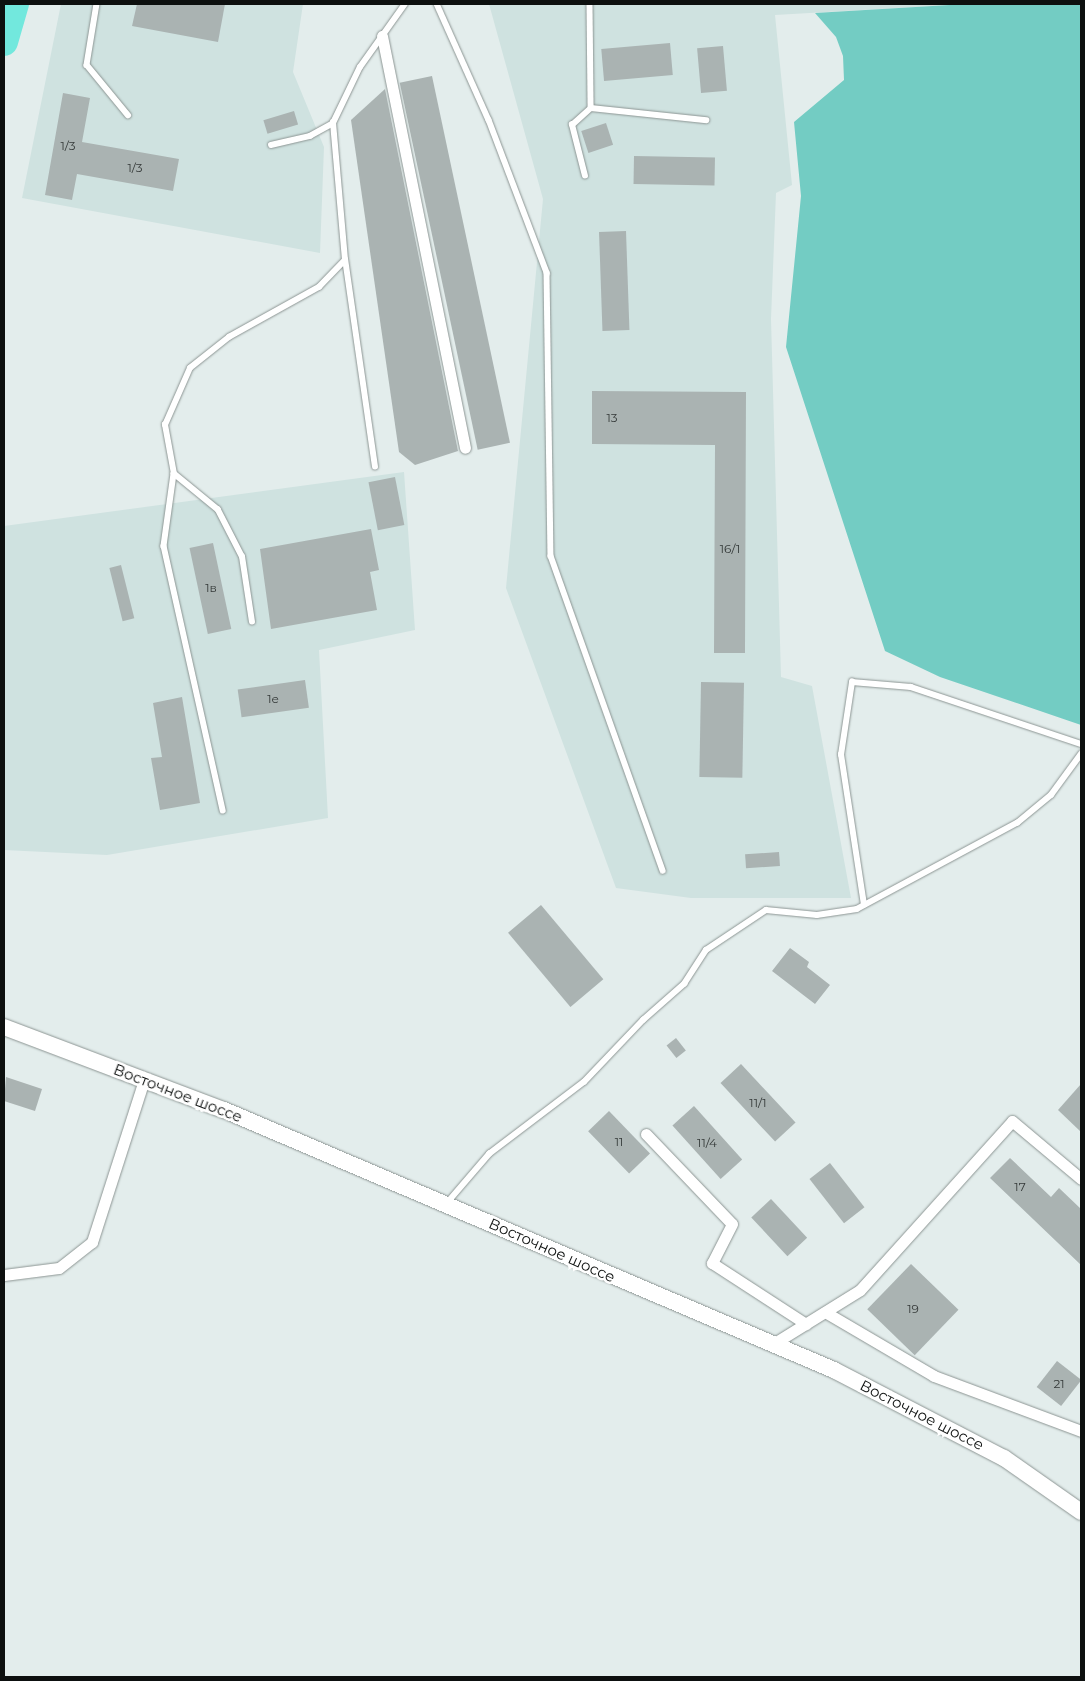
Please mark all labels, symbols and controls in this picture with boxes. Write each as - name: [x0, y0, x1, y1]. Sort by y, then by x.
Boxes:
- house number: 1/3: [60, 139, 76, 153]
- house number: 1/3: [127, 161, 143, 175]
- house number: 13: [606, 411, 618, 425]
- house number: 16/1: [720, 542, 740, 556]
- house number: 1в: [205, 581, 217, 595]
- house number: 1е: [267, 692, 279, 706]
- street label: Восточное шоссе: [111, 1060, 245, 1126]
- house number: 11/1: [749, 1096, 767, 1110]
- house number: 11: [615, 1135, 623, 1149]
- house number: 11/4: [697, 1136, 717, 1150]
- house number: 17: [1014, 1180, 1026, 1194]
- street label: Восточное шоссе: [486, 1214, 618, 1286]
- house number: 19: [907, 1302, 919, 1316]
- street label: Восточное шоссе: [857, 1376, 987, 1454]
- house number: 21: [1053, 1377, 1065, 1391]

